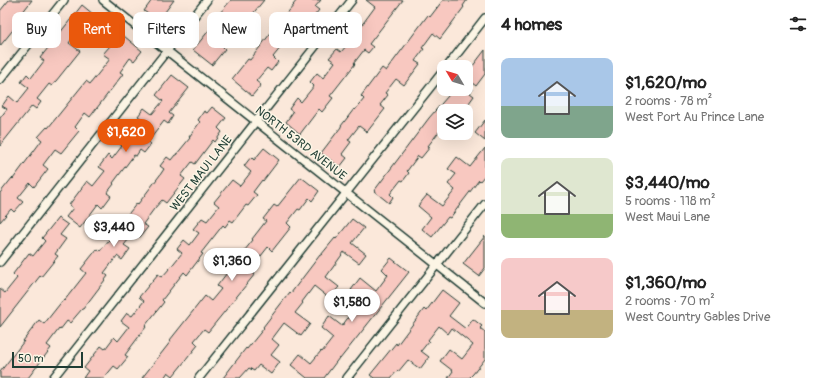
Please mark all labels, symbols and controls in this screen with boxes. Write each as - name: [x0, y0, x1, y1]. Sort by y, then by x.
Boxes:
- chip: Buy: [12, 12, 61, 48]
- chip: Rent: [69, 12, 125, 48]
- chip: Filters: [133, 12, 199, 48]
- chip: New: [207, 12, 261, 48]
- chip: Apartment: [269, 12, 362, 48]
- icon: filters: [787, 13, 809, 35]
- text: 4 homes: [501, 14, 562, 35]
- north arrow: [437, 60, 473, 96]
- map controls: [437, 60, 473, 140]
- text: $1,620/mo: [625, 72, 707, 93]
- icon: home: [533, 74, 581, 122]
- text: 2 rooms · 78 m²: [625, 93, 712, 109]
- street label: NORTH 53RD AVENUE: [252, 103, 349, 184]
- button: layers: [437, 104, 473, 140]
- text: West Port Au Prince Lane: [625, 109, 764, 125]
- pin: $1,620: [93, 119, 159, 153]
- text: $1,620: [106, 124, 146, 140]
- street label: WEST MAUI LANE: [167, 132, 236, 214]
- text: $3,440/mo: [625, 172, 710, 193]
- icon: home: [533, 174, 581, 222]
- text: 5 rooms · 118 m²: [625, 193, 715, 209]
- text: West Maui Lane: [625, 209, 710, 225]
- pin: $3,440: [81, 214, 147, 248]
- text: $3,440: [93, 219, 135, 235]
- pin: $1,360: [199, 248, 265, 282]
- text: $1,360: [212, 253, 252, 269]
- text: $1,360/mo: [625, 272, 707, 293]
- icon: home: [533, 274, 581, 322]
- pin: $1,580: [319, 289, 385, 323]
- text: 2 rooms · 70 m²: [625, 293, 715, 309]
- text: $1,580: [333, 294, 371, 310]
- text: West Country Gables Drive: [625, 309, 770, 325]
- scale bar: [12, 350, 83, 369]
- text: 50 m: [18, 352, 44, 365]

